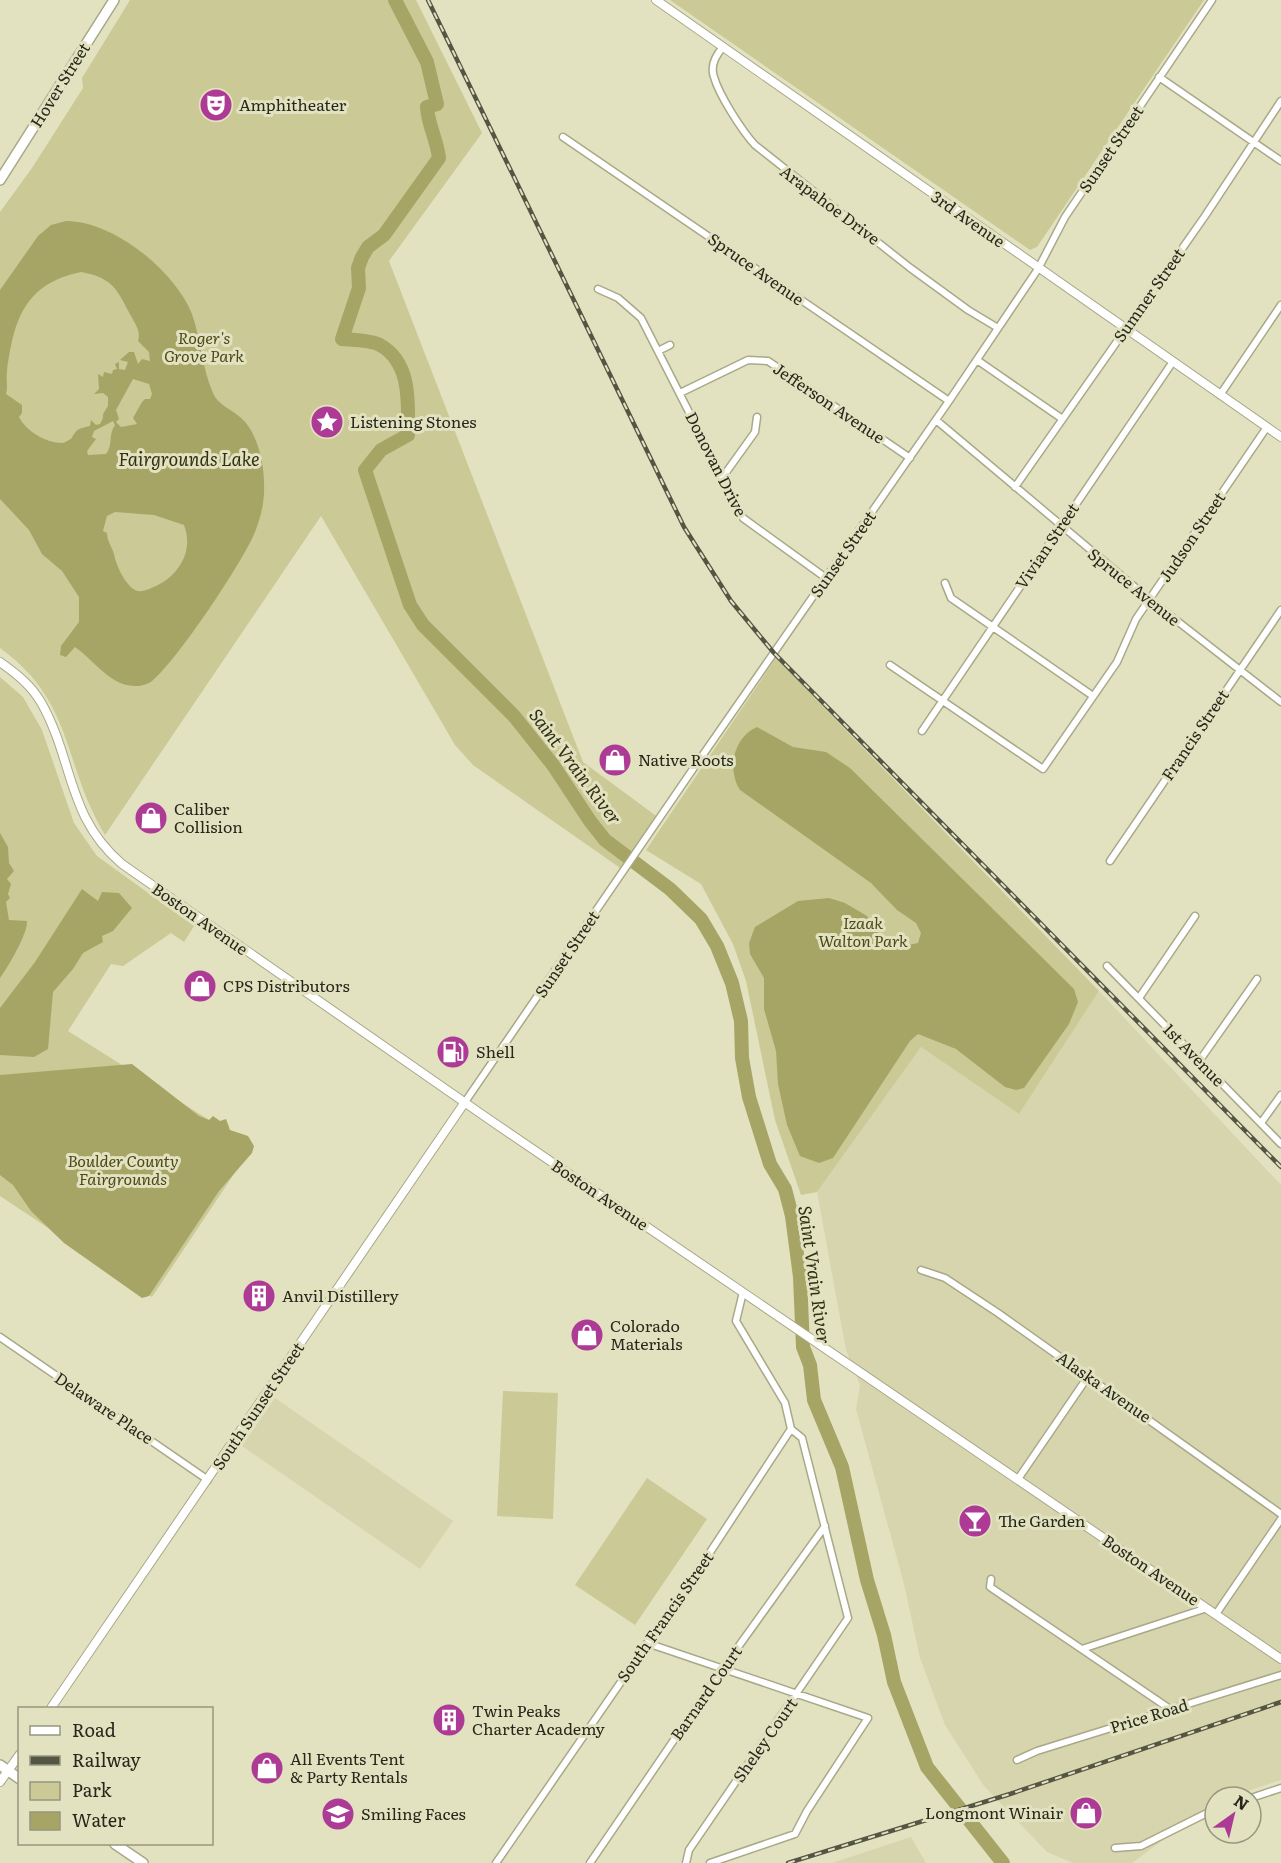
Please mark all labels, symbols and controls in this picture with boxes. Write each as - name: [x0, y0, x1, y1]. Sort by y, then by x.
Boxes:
- street label: Hover Street: [23, 37, 95, 132]
- theatre icon: Amphitheater: [198, 87, 234, 123]
- place label: Amphitheater: [239, 92, 347, 116]
- street label: Sunset Street: [1072, 100, 1149, 197]
- street label: Arapahoe Drive: [776, 159, 885, 250]
- street label: 3rd Avenue: [927, 184, 1010, 252]
- street label: Spruce Avenue: [704, 226, 810, 310]
- street label: Sumner Street: [1107, 242, 1190, 346]
- park label: Roger's Grove Park: [164, 325, 244, 367]
- street label: Jefferson Avenue: [769, 356, 890, 448]
- place icon: Listening Stones: [309, 404, 345, 440]
- street label: Donovan Drive: [680, 407, 754, 520]
- place label: Listening Stones: [350, 409, 477, 433]
- water label: Fairgrounds Lake: [118, 445, 260, 472]
- street label: Judson Street: [1152, 486, 1231, 586]
- street label: Vivian Street: [1008, 497, 1084, 593]
- street label: Sunset Street: [803, 505, 881, 602]
- street label: Spruce Avenue: [1083, 541, 1186, 631]
- street label: Francis Street: [1155, 684, 1234, 785]
- water label: Saint Vrain River: [523, 702, 629, 830]
- shop icon: Native Roots: [597, 742, 633, 778]
- place label: Native Roots: [638, 747, 734, 771]
- place label: Caliber Collision: [174, 796, 243, 838]
- shop icon: Caliber Collision: [133, 800, 169, 836]
- street label: Boston Avenue: [148, 876, 253, 960]
- street label: Sunset Street: [528, 905, 605, 1002]
- park label: Izaak Walton Park: [818, 910, 908, 952]
- shop icon: CPS Distributors: [182, 968, 218, 1004]
- place label: CPS Distributors: [223, 973, 350, 997]
- street label: 1st Avenue: [1158, 1017, 1231, 1091]
- fuel station icon: Shell: [435, 1034, 471, 1070]
- place label: Shell: [476, 1039, 515, 1063]
- park label: Boulder County Fairgrounds: [67, 1148, 179, 1190]
- street label: Boston Avenue: [547, 1153, 654, 1236]
- water label: Saint Vrain River: [792, 1204, 839, 1346]
- building icon: Anvil Distillery: [241, 1278, 277, 1314]
- place label: Anvil Distillery: [282, 1283, 399, 1307]
- place label: Colorado Materials: [610, 1313, 683, 1355]
- shop icon: Colorado Materials: [569, 1317, 605, 1353]
- street label: South Sunset Street: [205, 1336, 309, 1474]
- street label: Alaska Avenue: [1052, 1345, 1157, 1428]
- street label: Delaware Place: [50, 1365, 159, 1449]
- bar icon: The Garden: [957, 1503, 993, 1539]
- place label: The Garden: [998, 1508, 1086, 1532]
- street label: Boston Avenue: [1098, 1528, 1205, 1611]
- street label: South Francis Street: [610, 1546, 719, 1687]
- street label: Barnard Court: [664, 1640, 747, 1745]
- street label: Sheley Court: [726, 1692, 803, 1787]
- street label: Price Road: [1107, 1692, 1191, 1738]
- place label: Twin Peaks Charter Academy: [472, 1698, 606, 1740]
- building icon: Twin Peaks Charter Academy: [431, 1702, 467, 1738]
- legend: [18, 1707, 213, 1845]
- text: Road: [72, 1716, 116, 1743]
- text: Railway: [72, 1746, 141, 1773]
- place label: All Events Tent & Party Rentals: [290, 1746, 408, 1788]
- shop icon: All Events Tent & Party Rentals: [249, 1750, 285, 1786]
- text: Park: [72, 1776, 113, 1803]
- north arrow: [1203, 1785, 1263, 1845]
- text: N: [1230, 1788, 1254, 1815]
- shop icon: Longmont Winair: [1068, 1795, 1104, 1831]
- school or university icon: Smiling Faces: [320, 1796, 356, 1832]
- place label: Longmont Winair: [925, 1800, 1063, 1824]
- place label: Smiling Faces: [361, 1801, 466, 1825]
- text: Water: [72, 1806, 126, 1833]

